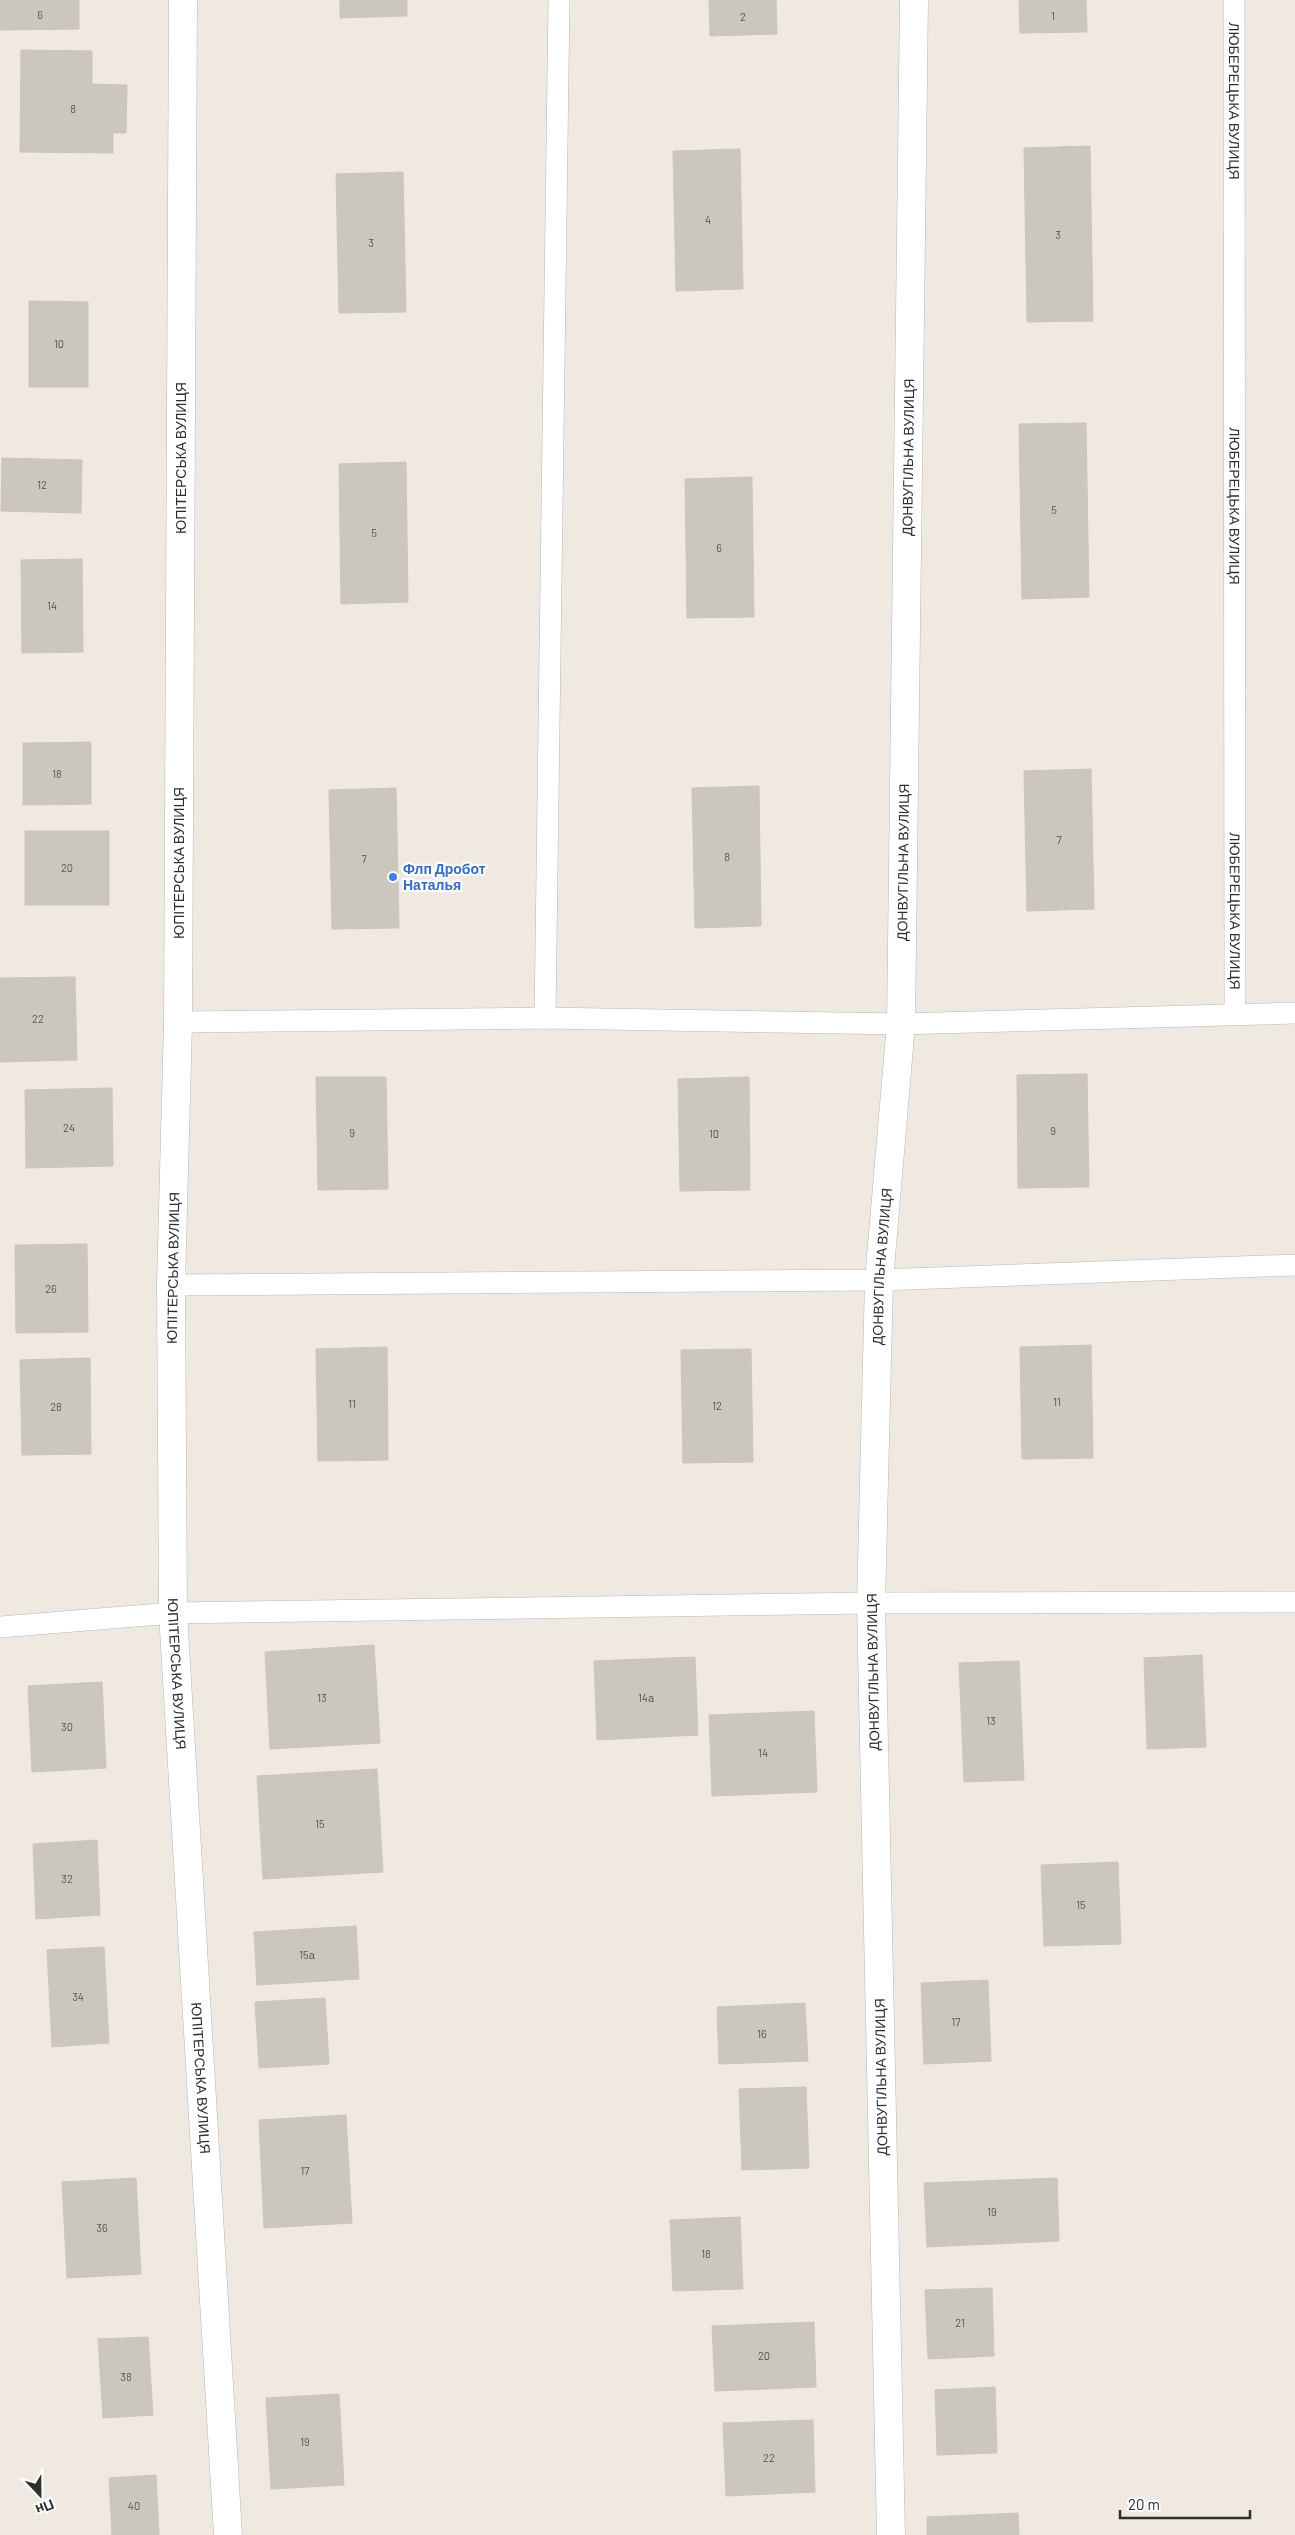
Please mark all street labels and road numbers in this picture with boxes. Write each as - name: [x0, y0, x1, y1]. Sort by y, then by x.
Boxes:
- street label: ЛЮБЕРЕЦЬКА ВУЛИЦЯ: [1226, 22, 1243, 180]
- street label: ДОНВУГІЛЬНА ВУЛИЦЯ: [898, 378, 917, 536]
- street label: ЮПІТЕРСЬКА ВУЛИЦЯ: [172, 382, 189, 534]
- street label: ЛЮБЕРЕЦЬКА ВУЛИЦЯ: [1226, 427, 1244, 585]
- street label: ДОНВУГІЛЬНА ВУЛИЦЯ: [893, 783, 912, 941]
- street label: ЮПІТЕРСЬКА ВУЛИЦЯ: [170, 787, 187, 939]
- street label: ЛЮБЕРЕЦЬКА ВУЛИЦЯ: [1227, 832, 1244, 990]
- street label: ДОНВУГІЛЬНА ВУЛИЦЯ: [868, 1187, 895, 1345]
- street label: ЮПІТЕРСЬКА ВУЛИЦЯ: [163, 1192, 182, 1344]
- street label: ДОНВУГІЛЬНА ВУЛИЦЯ: [863, 1593, 882, 1751]
- street label: ЮПІТЕРСЬКА ВУЛИЦЯ: [165, 1598, 190, 1750]
- street label: ДОНВУГІЛЬНА ВУЛИЦЯ: [871, 1998, 890, 2156]
- street label: ЮПІТЕРСЬКА ВУЛИЦЯ: [188, 2002, 214, 2154]

